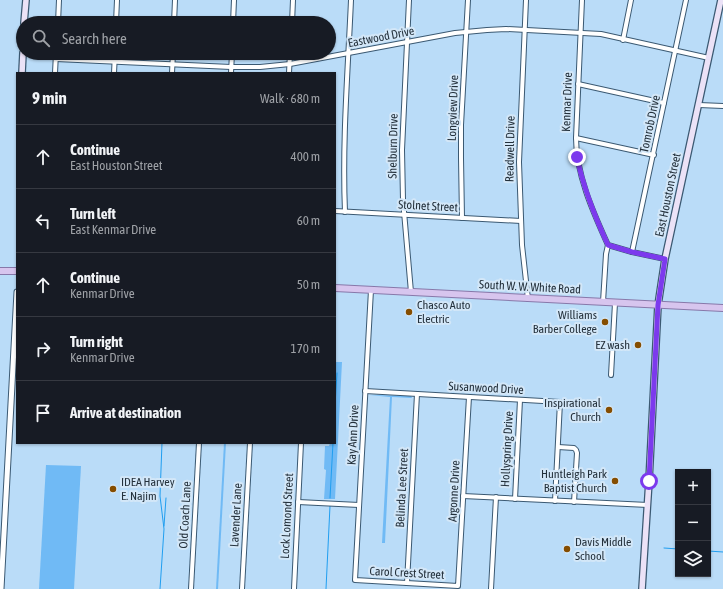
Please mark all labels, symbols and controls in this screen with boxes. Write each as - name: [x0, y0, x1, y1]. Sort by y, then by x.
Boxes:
- search box: [16, 16, 336, 60]
- street label: Eastwood Drive: [347, 24, 415, 50]
- icon: search: [30, 27, 52, 49]
- text: Search here: [62, 30, 127, 47]
- street label: Kenmar Drive: [559, 72, 575, 132]
- street label: Longview Drive: [445, 75, 461, 141]
- text: 9 min: [32, 88, 67, 108]
- text: Walk · 680 m: [260, 91, 320, 106]
- street label: Tomrob Drive: [637, 94, 663, 154]
- street label: Shelburn Drive: [385, 113, 401, 179]
- street label: Readwell Drive: [502, 116, 518, 182]
- text: Continue: [70, 141, 120, 158]
- icon: ahead: [32, 146, 54, 168]
- route end: [568, 148, 586, 166]
- text: 400 m: [291, 149, 320, 164]
- street label: East Houston Street: [652, 151, 684, 238]
- text: East Houston Street: [70, 158, 163, 173]
- street label: Stolnet Street: [398, 197, 459, 215]
- text: Turn left: [70, 205, 116, 222]
- icon: left: [32, 210, 54, 232]
- text: 60 m: [297, 213, 320, 228]
- text: East Kenmar Drive: [70, 222, 156, 237]
- text: Continue: [70, 269, 120, 286]
- icon: ahead: [32, 274, 54, 296]
- text: 50 m: [297, 277, 320, 292]
- street label: South W. W. White Road: [479, 277, 581, 297]
- text: Kenmar Drive: [70, 286, 135, 301]
- place label: Chasco Auto Electric: [417, 298, 471, 326]
- marker: Chasco Auto Electric: [404, 307, 414, 317]
- place label: Williams Barber College: [533, 308, 597, 336]
- marker: Williams Barber College: [600, 317, 610, 327]
- text: Turn right: [70, 333, 123, 350]
- icon: right: [32, 338, 54, 360]
- place label: EZ wash: [595, 338, 630, 352]
- marker: EZ wash: [633, 340, 643, 350]
- text: 170 m: [291, 341, 320, 356]
- text: Kenmar Drive: [70, 350, 135, 365]
- street label: Susanwood Drive: [448, 379, 524, 397]
- place label: Inspirational Church: [544, 396, 602, 424]
- icon: arrive: [32, 402, 54, 424]
- text: Arrive at destination: [70, 404, 181, 421]
- street label: Kay Ann Drive: [344, 405, 362, 465]
- marker: Inspirational Church: [604, 405, 614, 415]
- street label: Hollyspring Drive: [498, 411, 516, 487]
- street label: Belinda Lee Street: [393, 448, 411, 528]
- street label: Argonne Drive: [445, 460, 463, 522]
- place label: Huntleigh Park Baptist Church: [541, 467, 608, 495]
- map controls: [675, 469, 711, 577]
- button: +: [675, 469, 711, 505]
- street label: Lock Lomond Street: [278, 472, 296, 559]
- route start: [640, 472, 658, 490]
- place label: IDEA Harvey E. Najim: [121, 475, 175, 503]
- marker: Huntleigh Park Baptist Church: [610, 476, 620, 486]
- street label: Old Coach Lane: [176, 481, 194, 549]
- street label: Lavender Lane: [227, 483, 245, 547]
- marker: IDEA Harvey E. Najim: [108, 484, 118, 494]
- button: −: [675, 505, 711, 541]
- place label: Davis Middle School: [575, 535, 632, 563]
- button: layers: [675, 541, 711, 577]
- marker: Davis Middle School: [562, 544, 572, 554]
- street label: Carol Crest Street: [369, 564, 445, 582]

